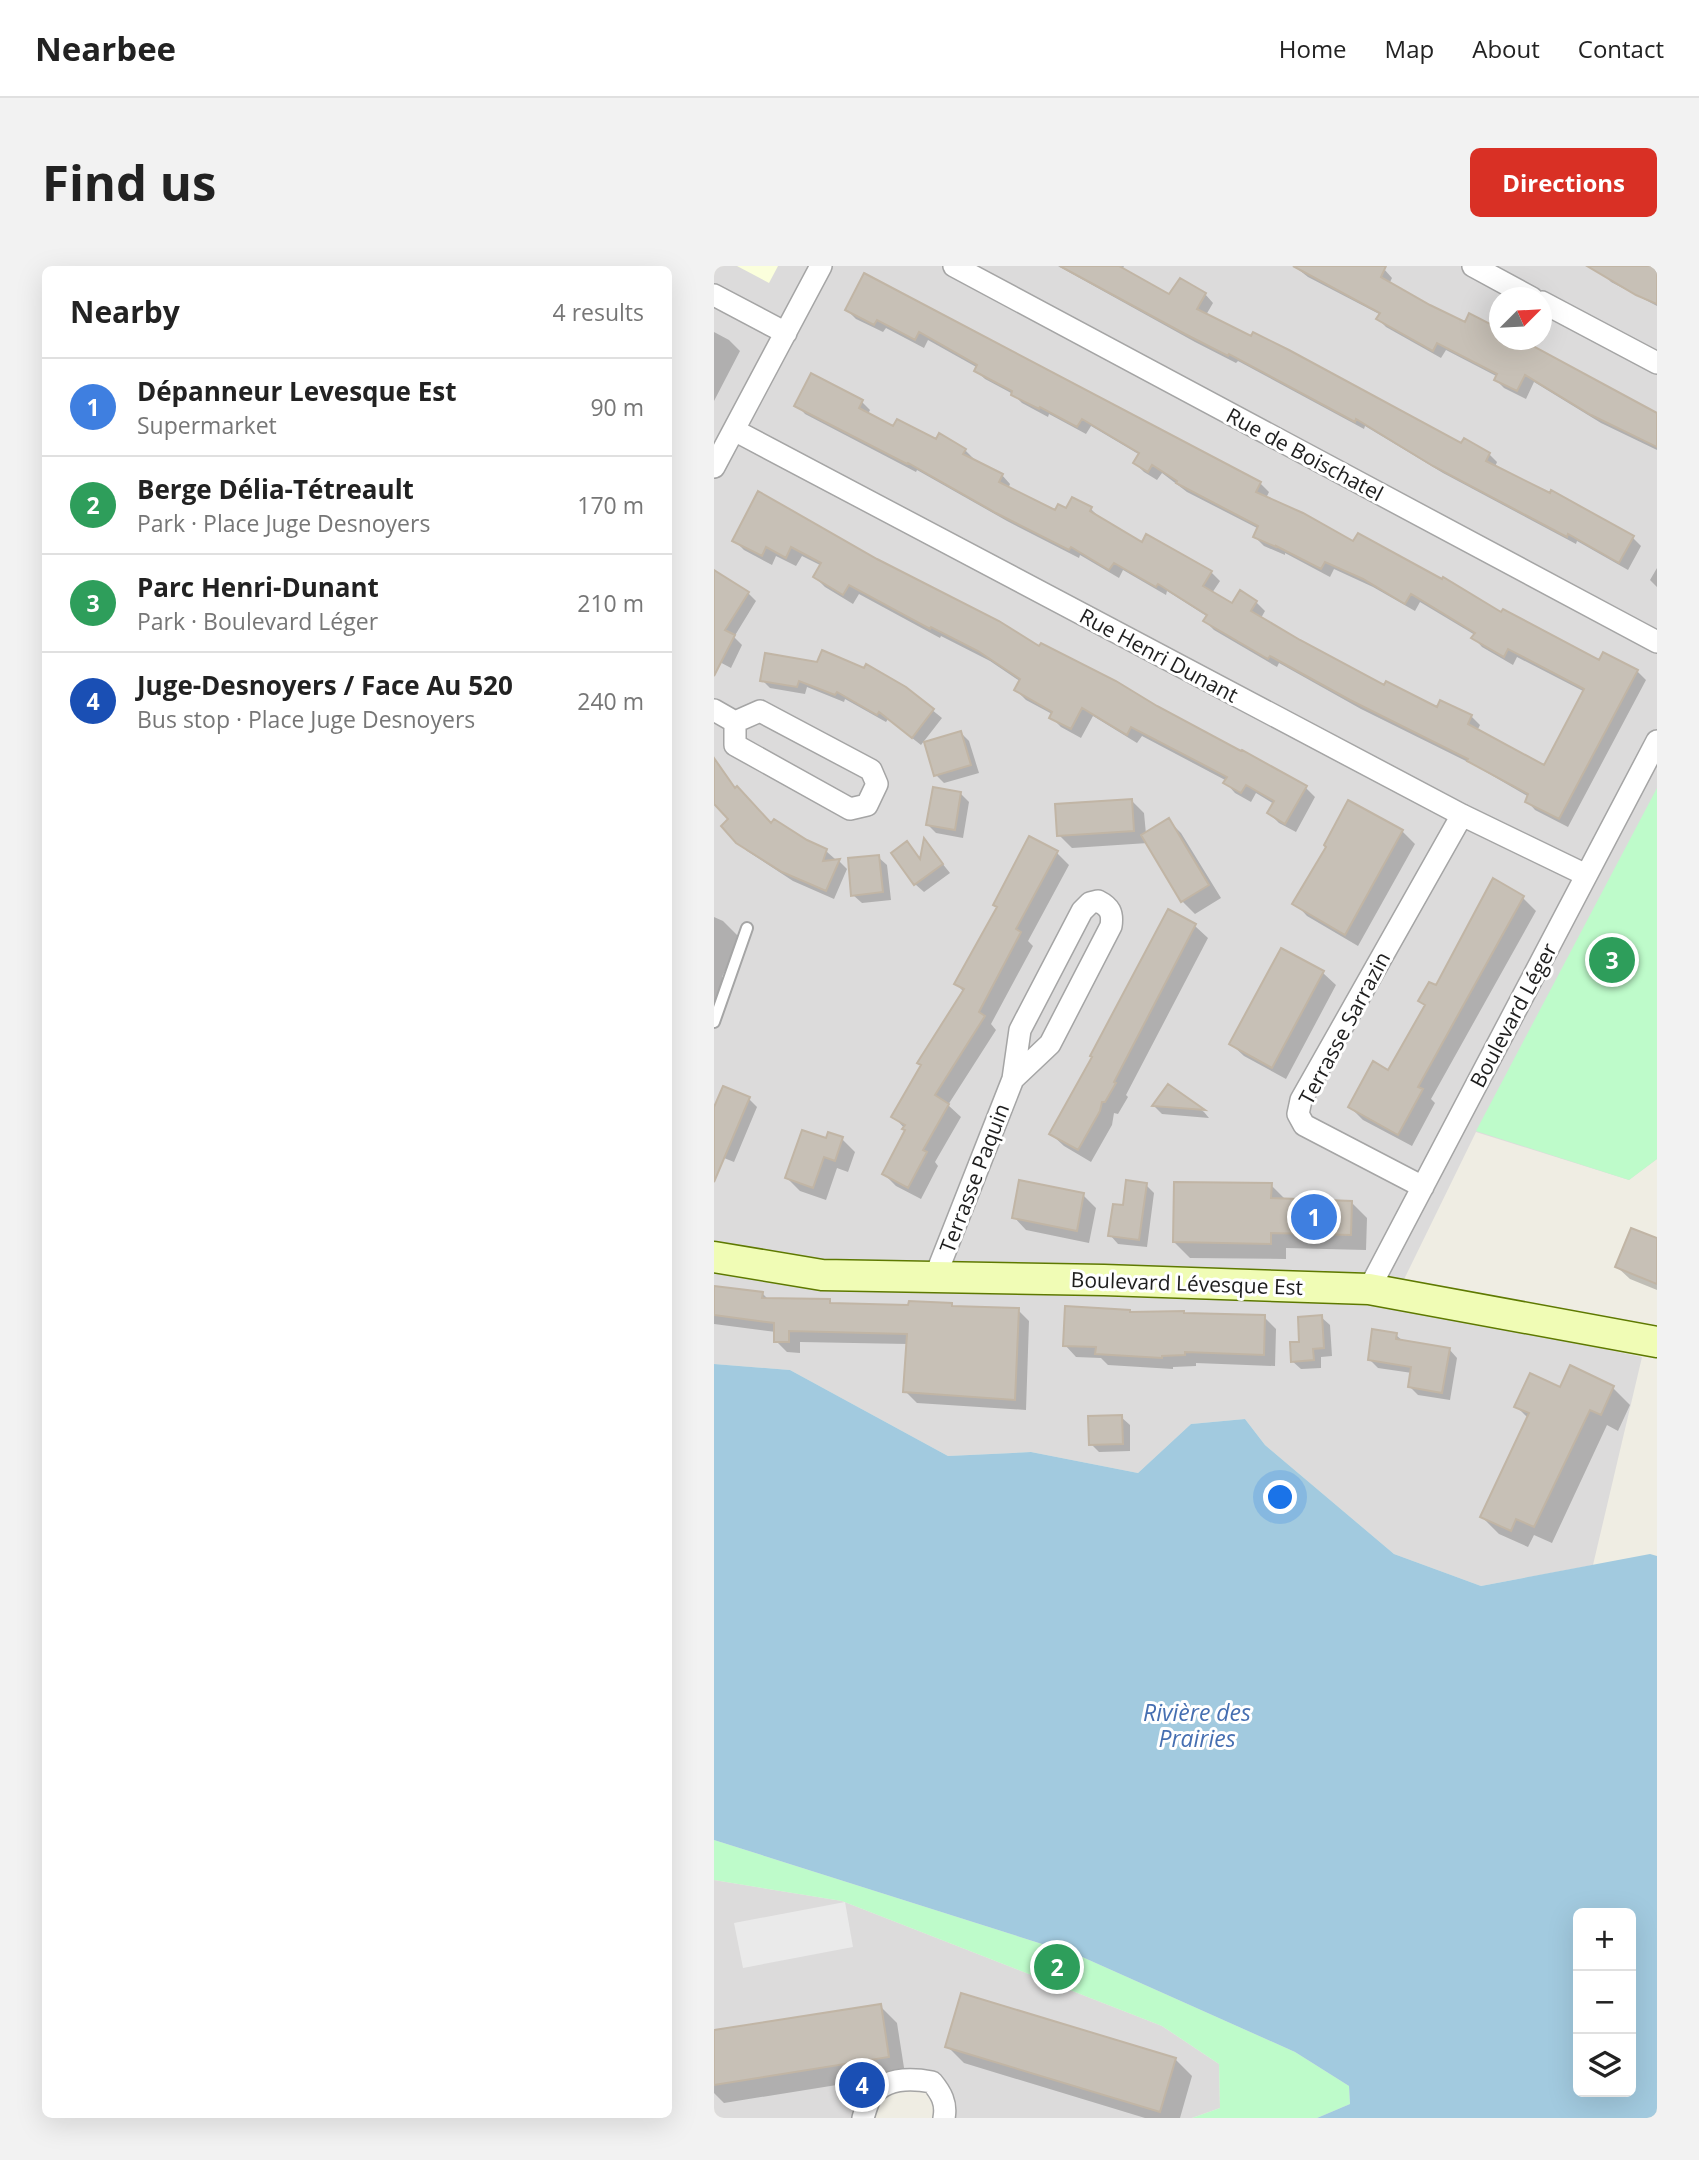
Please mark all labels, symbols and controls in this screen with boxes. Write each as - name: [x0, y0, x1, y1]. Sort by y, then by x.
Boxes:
- text: Nearbee: [35, 26, 176, 71]
- text: Home: [1279, 32, 1347, 65]
- text: Map: [1385, 32, 1434, 65]
- text: About: [1472, 32, 1540, 65]
- text: Contact: [1578, 32, 1664, 65]
- button: Directions: [1470, 148, 1657, 217]
- text: Find us: [42, 149, 216, 215]
- north arrow: [1489, 287, 1552, 350]
- text: Nearby: [70, 291, 180, 332]
- text: 4 results: [553, 296, 644, 328]
- text: Dépanneur Levesque Est: [137, 373, 457, 409]
- text: 1: [86, 391, 100, 423]
- text: 90 m: [590, 391, 644, 423]
- street label: Rue de Boischatel: [1222, 401, 1388, 507]
- text: Supermarket: [137, 409, 277, 441]
- text: Berge Délia-Tétreault: [137, 471, 414, 507]
- text: 2: [86, 489, 100, 521]
- text: 170 m: [577, 489, 644, 521]
- text: Park · Place Juge Desnoyers: [137, 507, 430, 539]
- text: Parc Henri-Dunant: [137, 569, 379, 605]
- text: 3: [86, 587, 100, 619]
- text: 210 m: [577, 587, 644, 619]
- street label: Rue Henri Dunant: [1075, 601, 1243, 709]
- text: Park · Boulevard Léger: [137, 605, 378, 637]
- text: Juge-Desnoyers / Face Au 520: [137, 667, 513, 703]
- text: 4: [86, 685, 100, 717]
- text: 240 m: [577, 685, 644, 717]
- text: Bus stop · Place Juge Desnoyers: [137, 703, 475, 735]
- pin: 3: [1589, 934, 1635, 986]
- street label: Boulevard Léger: [1463, 938, 1563, 1092]
- street label: Terrasse Sarrazin: [1292, 947, 1396, 1109]
- street label: Terrasse Paquin: [933, 1099, 1015, 1257]
- pin: 1: [1291, 1191, 1337, 1243]
- street label: Boulevard Lévesque Est: [1070, 1265, 1304, 1301]
- your location: [1263, 1480, 1297, 1514]
- water label: Rivière des Prairies: [1143, 1696, 1251, 1754]
- map controls: [1573, 1908, 1636, 2097]
- button: +: [1573, 1908, 1636, 1971]
- pin: 2: [1034, 1941, 1080, 1993]
- button: −: [1573, 1971, 1636, 2034]
- button: layers: [1573, 2034, 1636, 2097]
- pin: 4: [839, 2059, 885, 2111]

